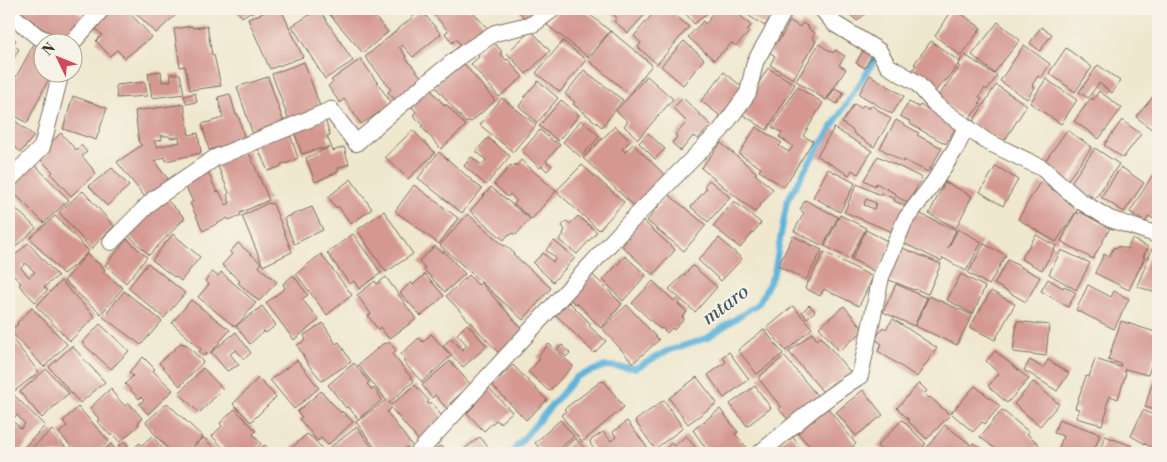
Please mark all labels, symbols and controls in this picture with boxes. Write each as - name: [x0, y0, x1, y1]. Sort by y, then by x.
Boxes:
- north arrow: [32, 32, 82, 82]
- text: N: [39, 40, 60, 60]
- water label: mtaro: [698, 279, 754, 331]

